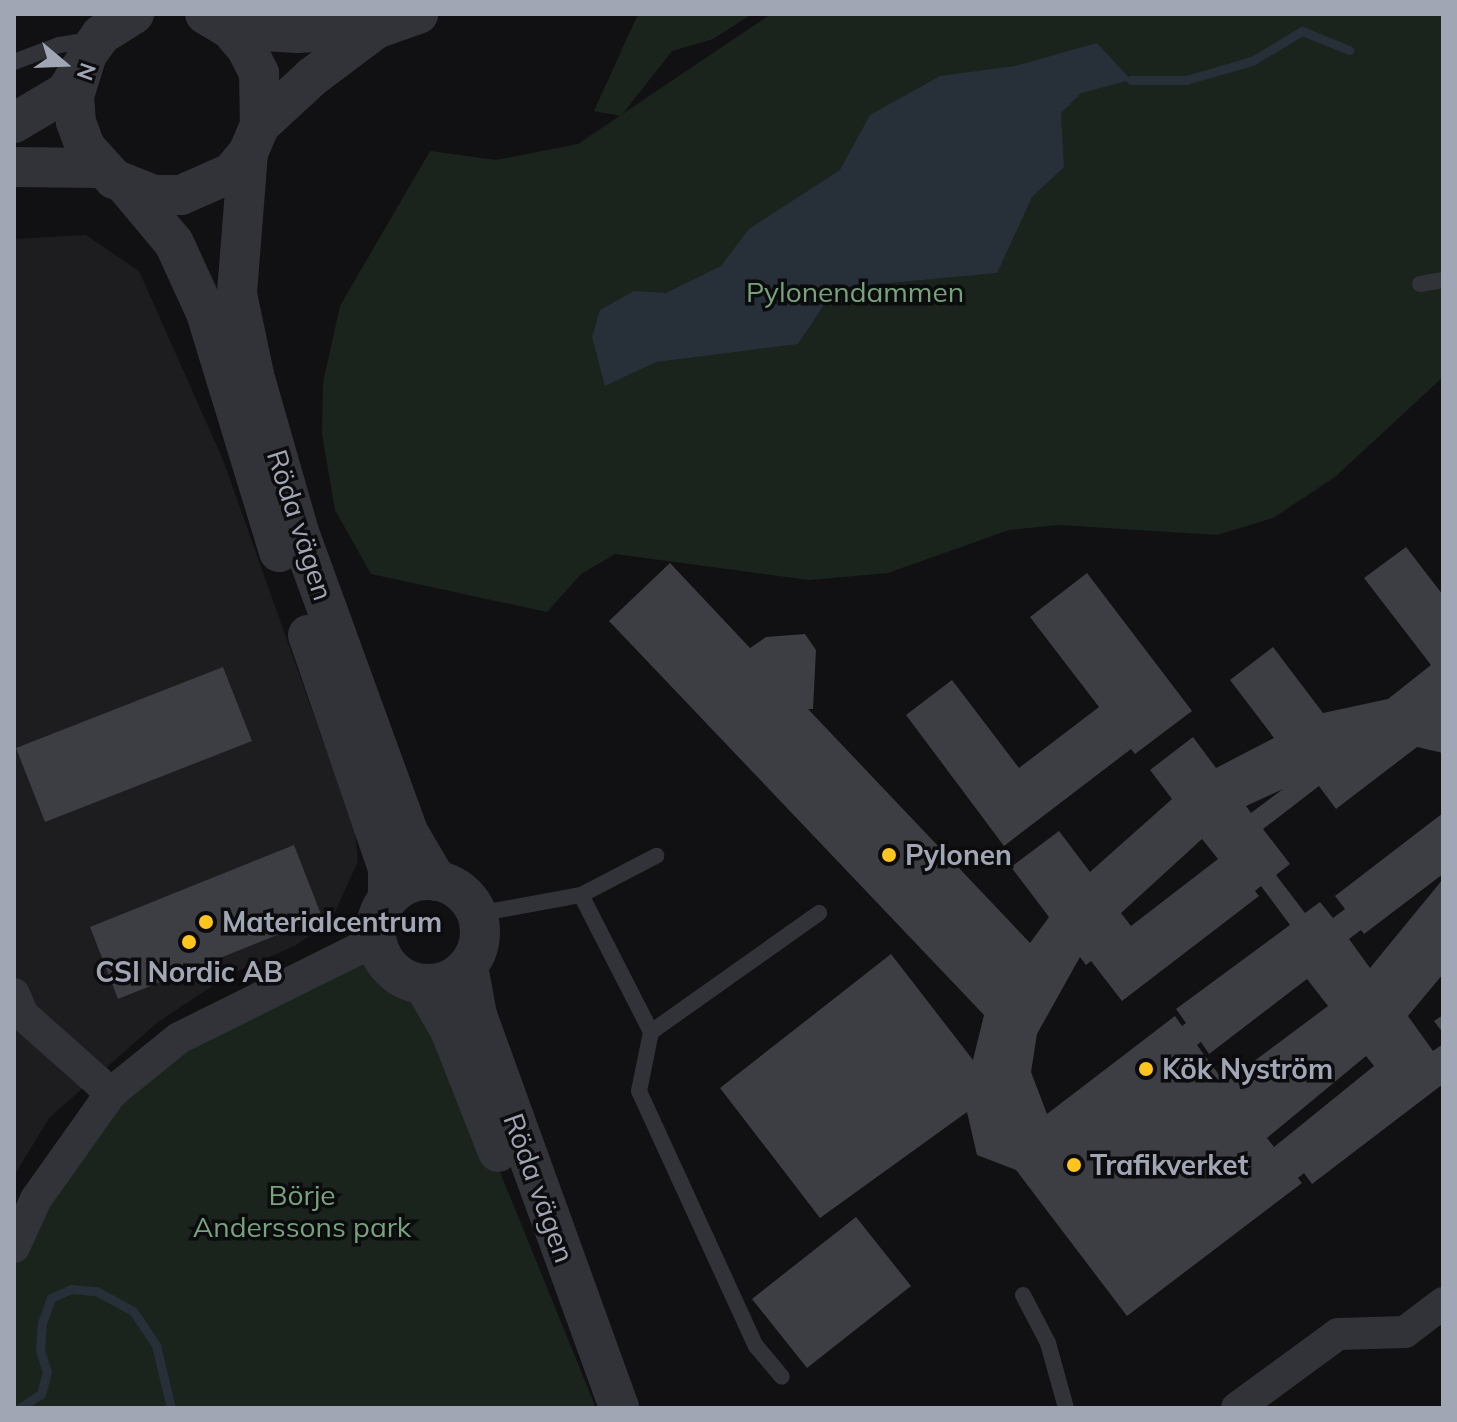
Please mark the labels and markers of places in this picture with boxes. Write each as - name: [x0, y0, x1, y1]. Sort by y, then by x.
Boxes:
- place label: Pylonen: [905, 838, 1012, 872]
- marker: Pylonen: [880, 846, 898, 864]
- place label: Materialcentrum: [222, 905, 442, 939]
- marker: Materialcentrum: [197, 913, 215, 931]
- marker: CSI Nordic AB: [180, 933, 198, 951]
- place label: CSI Nordic AB: [95, 955, 283, 989]
- place label: Kök Nyström: [1162, 1052, 1333, 1086]
- marker: Kök Nyström: [1137, 1060, 1155, 1078]
- place label: Trafikverket: [1090, 1148, 1248, 1182]
- marker: Trafikverket: [1065, 1156, 1083, 1174]

